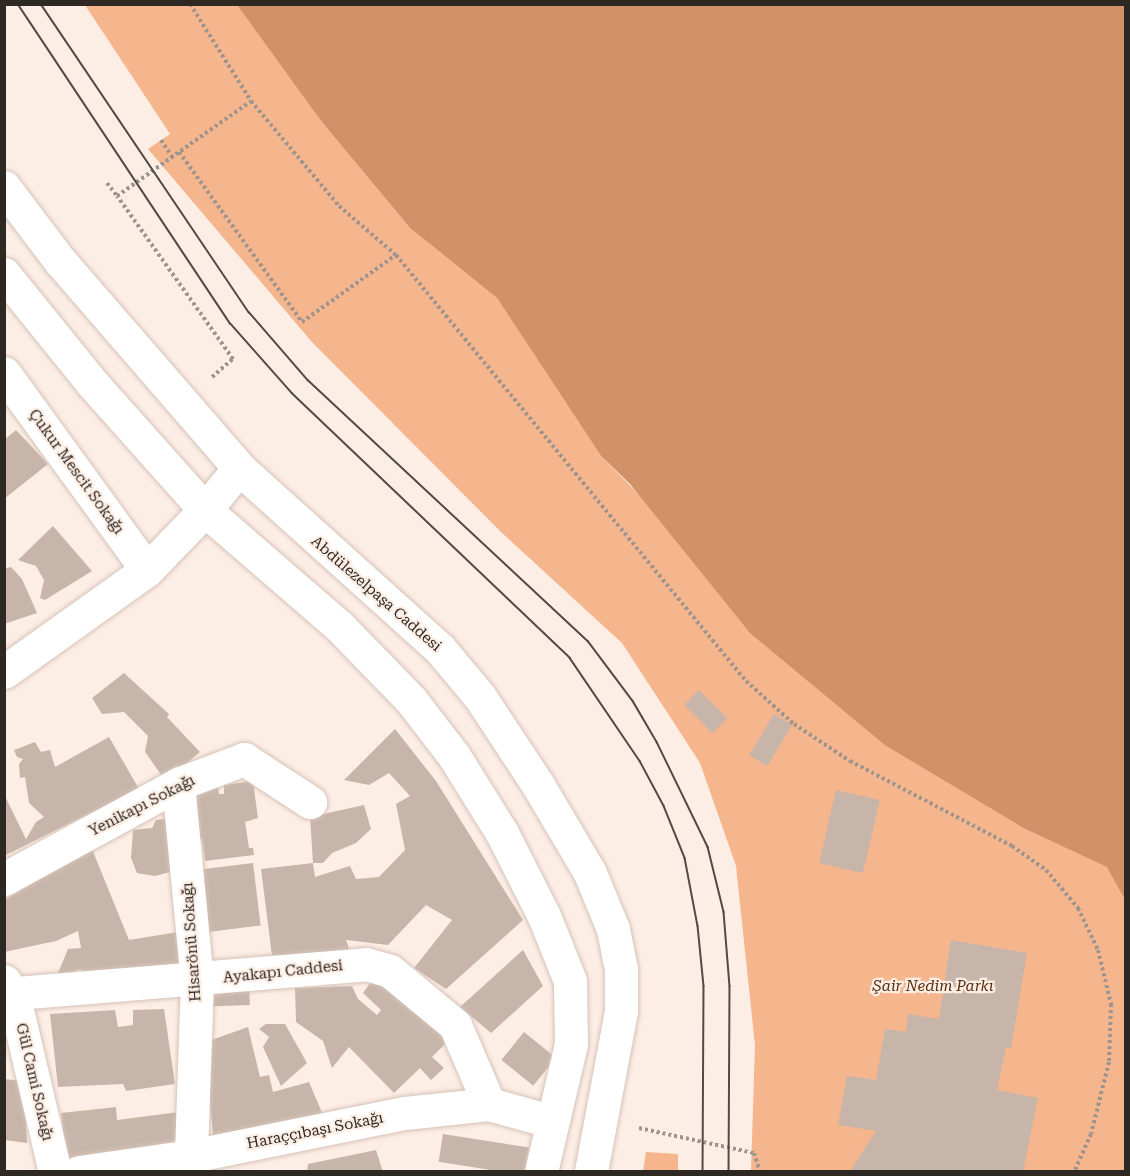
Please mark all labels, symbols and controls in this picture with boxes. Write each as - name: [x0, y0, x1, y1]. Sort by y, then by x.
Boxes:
- street label: Çukur Mescit Sokağı: [25, 406, 127, 538]
- street label: Abdülezelpaşa Caddesi: [307, 532, 445, 656]
- street label: Yenikapı Sokağı: [86, 772, 198, 840]
- street label: Hisarönü Sokağı: [179, 882, 205, 1002]
- street label: Ayakapı Caddesi: [222, 957, 344, 987]
- park label: Şair Nedim Parkı: [873, 978, 993, 996]
- street label: Gül Cami Sokağı: [12, 1021, 56, 1143]
- street label: Haraççıbaşı Sokağı: [245, 1109, 385, 1153]

